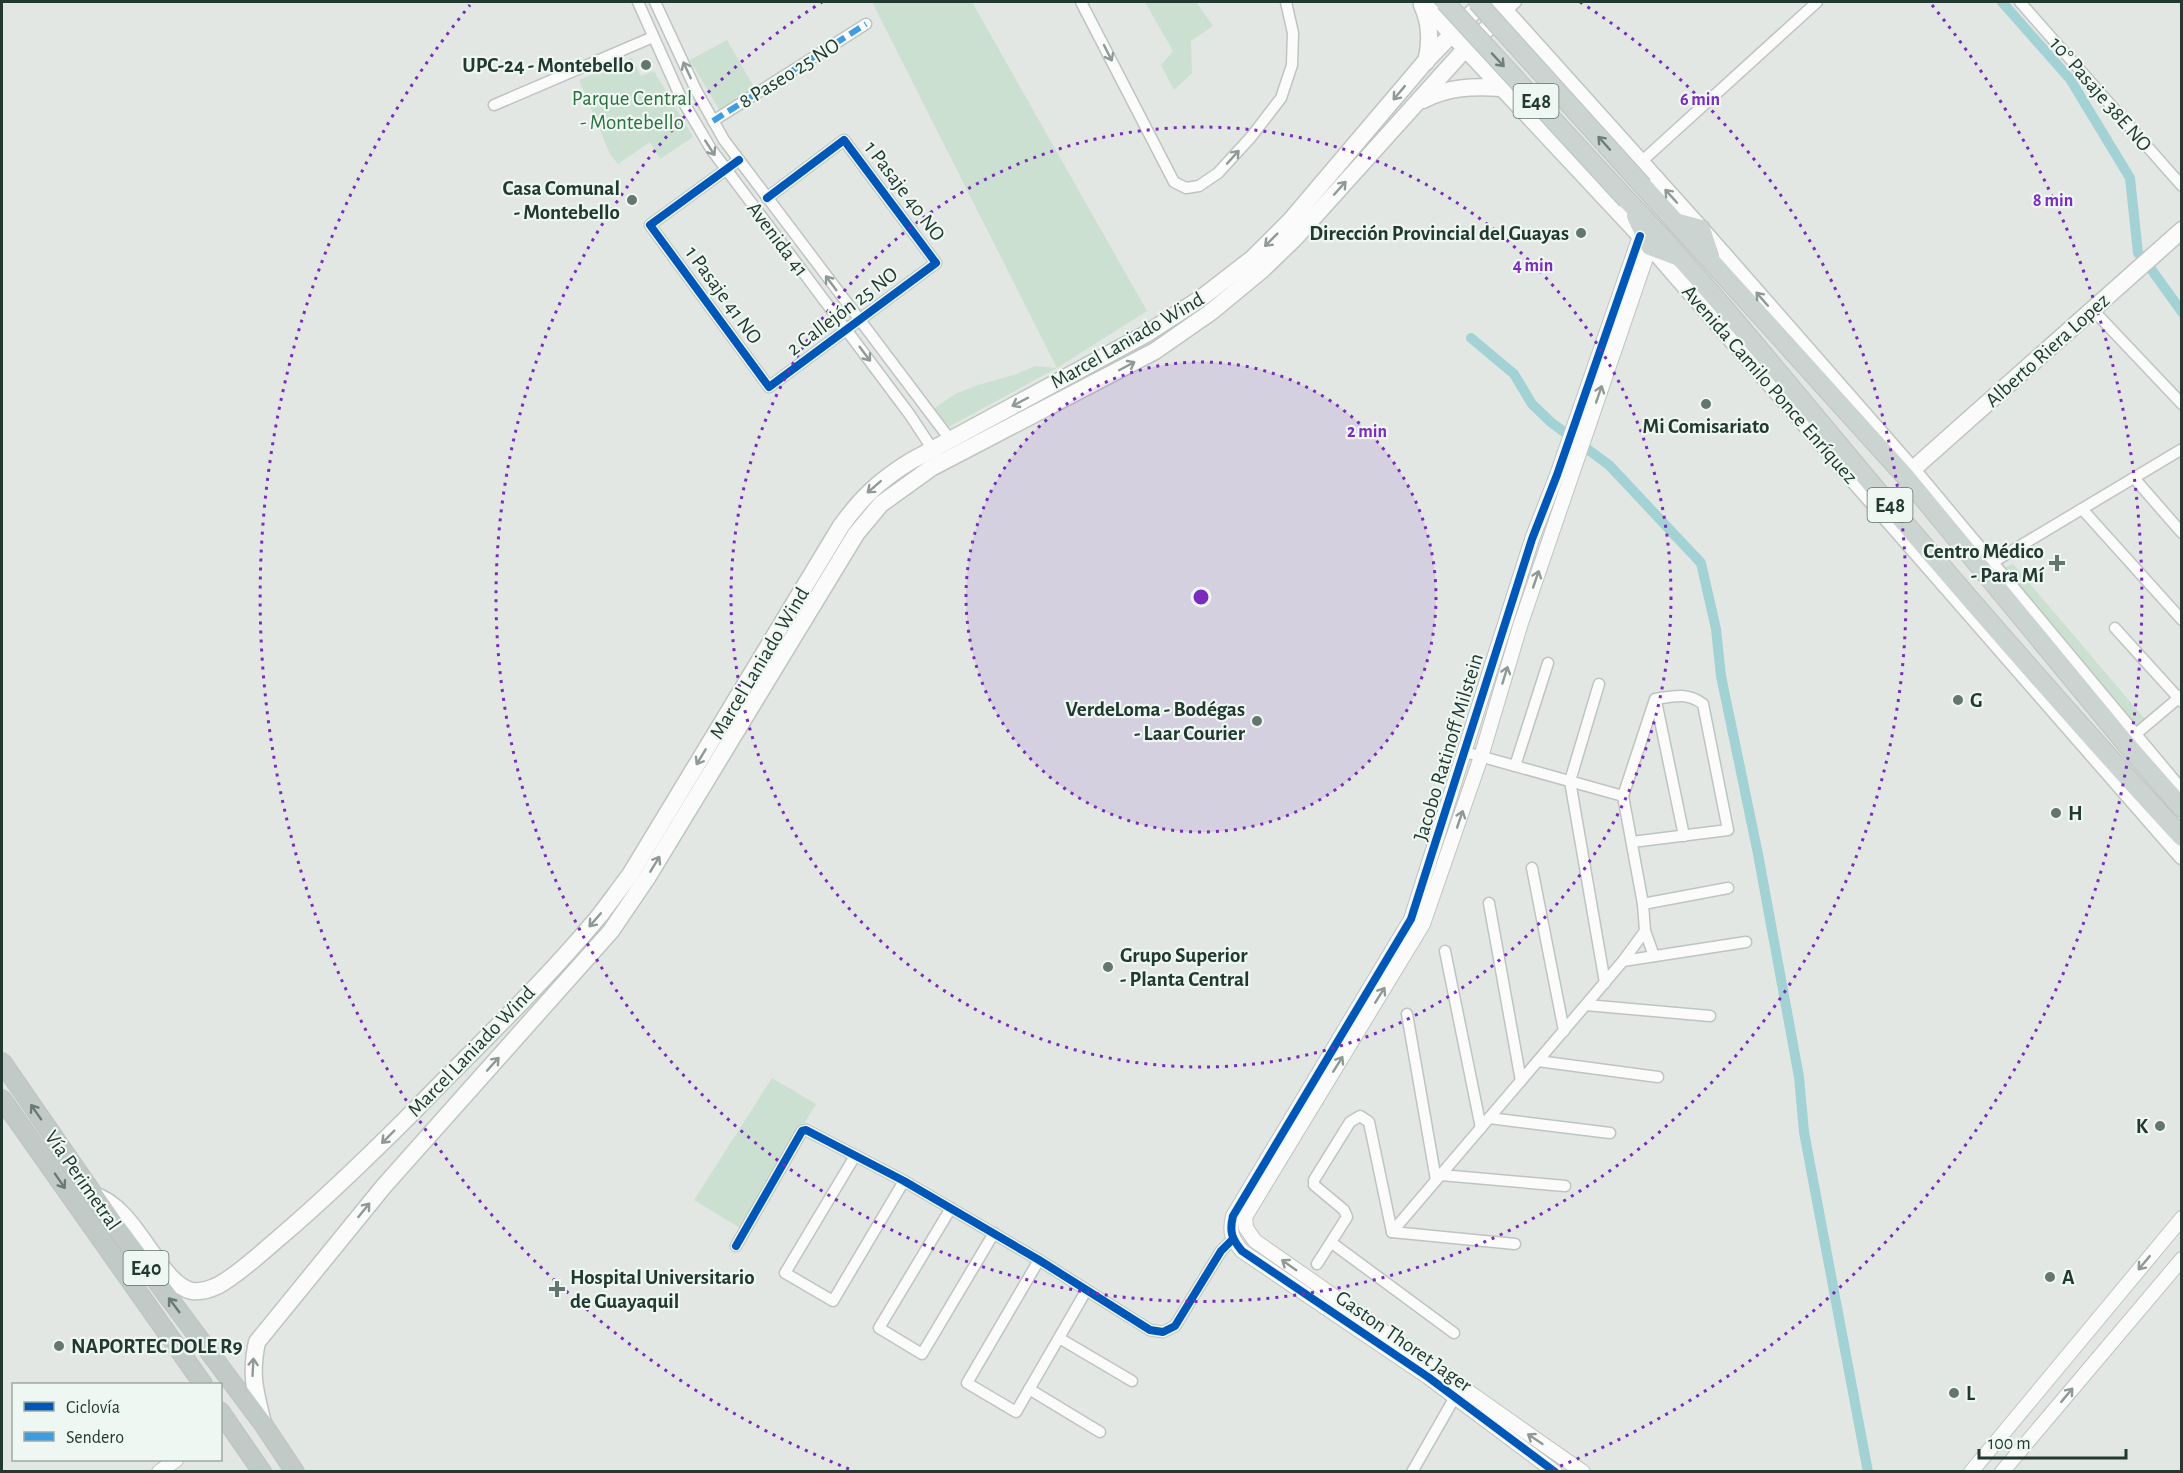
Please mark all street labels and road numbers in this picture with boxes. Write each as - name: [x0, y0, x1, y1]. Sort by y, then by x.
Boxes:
- street label: 10° Pasaje 38E NO: [2046, 33, 2156, 155]
- street label: 8 Paseo 25 NO: [735, 34, 843, 112]
- road number: E48: [1514, 84, 1558, 118]
- street label: 1 Pasaje 40 NO: [860, 137, 949, 245]
- street label: Avenida 41: [743, 198, 812, 280]
- street label: 1 Pasaje 41 NO: [681, 243, 766, 348]
- street label: 2 Callejón 25 NO: [783, 263, 902, 360]
- street label: Avenida Camilo Ponce Enríquez: [1678, 281, 1861, 488]
- street label: Marcel Laniado Wind: [1047, 288, 1208, 393]
- street label: Alberto Riera Lopez: [1981, 289, 2113, 411]
- road number: E48: [1868, 488, 1912, 522]
- street label: Marcel Laniado Wind: [706, 584, 813, 743]
- street label: Jacobo Ratinoff Milstein: [1410, 651, 1487, 843]
- street label: Marcel Laniado Wind: [404, 982, 539, 1121]
- street label: Vía Perimetral: [41, 1127, 125, 1234]
- road number: E40: [124, 1251, 168, 1285]
- street label: Gaston Thoret Jager: [1332, 1287, 1476, 1396]

